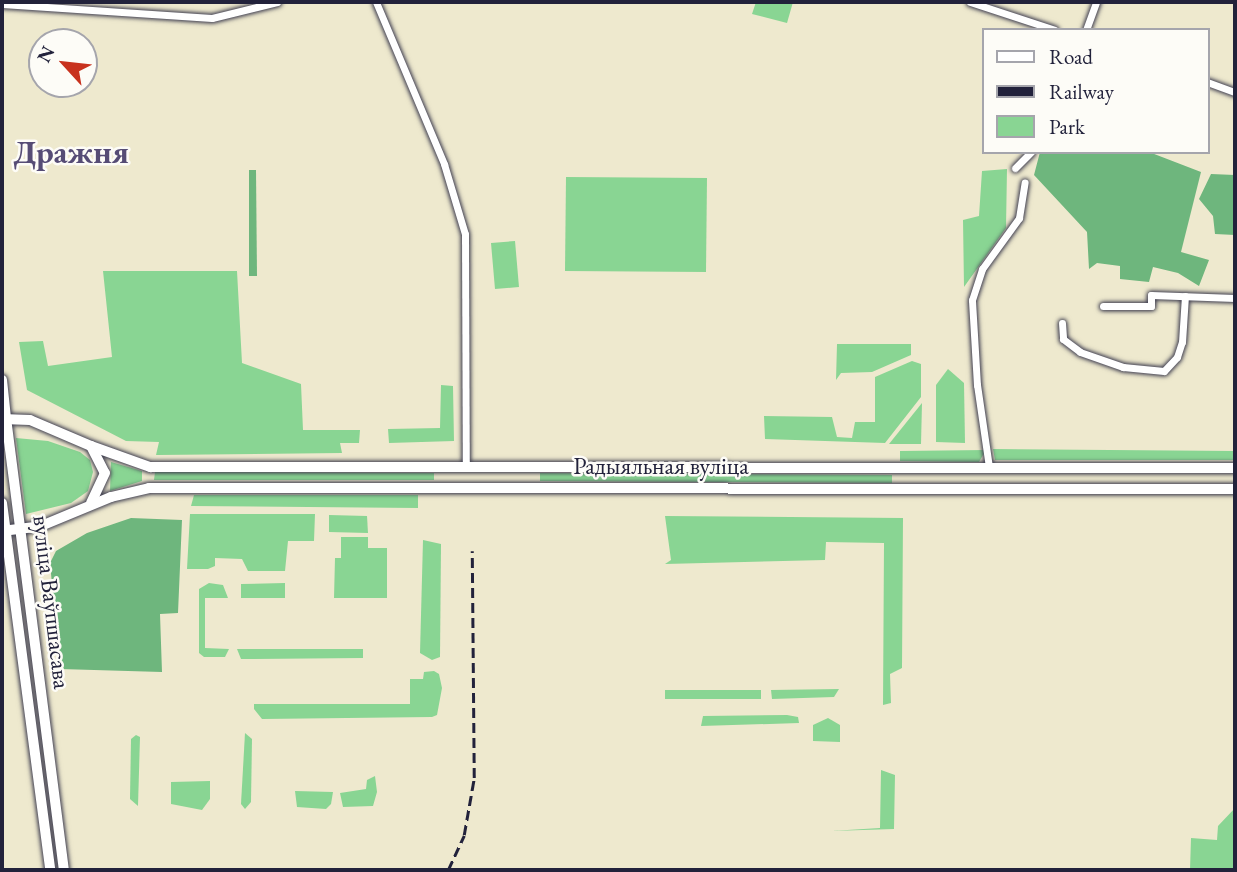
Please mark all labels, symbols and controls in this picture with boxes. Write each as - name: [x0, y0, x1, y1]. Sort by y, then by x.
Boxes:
- north arrow: [28, 28, 98, 98]
- legend: [982, 28, 1209, 154]
- text: N: [31, 42, 60, 67]
- text: Road: [1049, 43, 1093, 70]
- text: Railway: [1049, 78, 1114, 105]
- text: Park: [1049, 113, 1085, 140]
- district label: Дражня: [13, 133, 129, 171]
- street label: Радыяльная вуліца: [573, 452, 749, 480]
- street label: вуліца Ваўпшасава: [27, 514, 77, 690]

